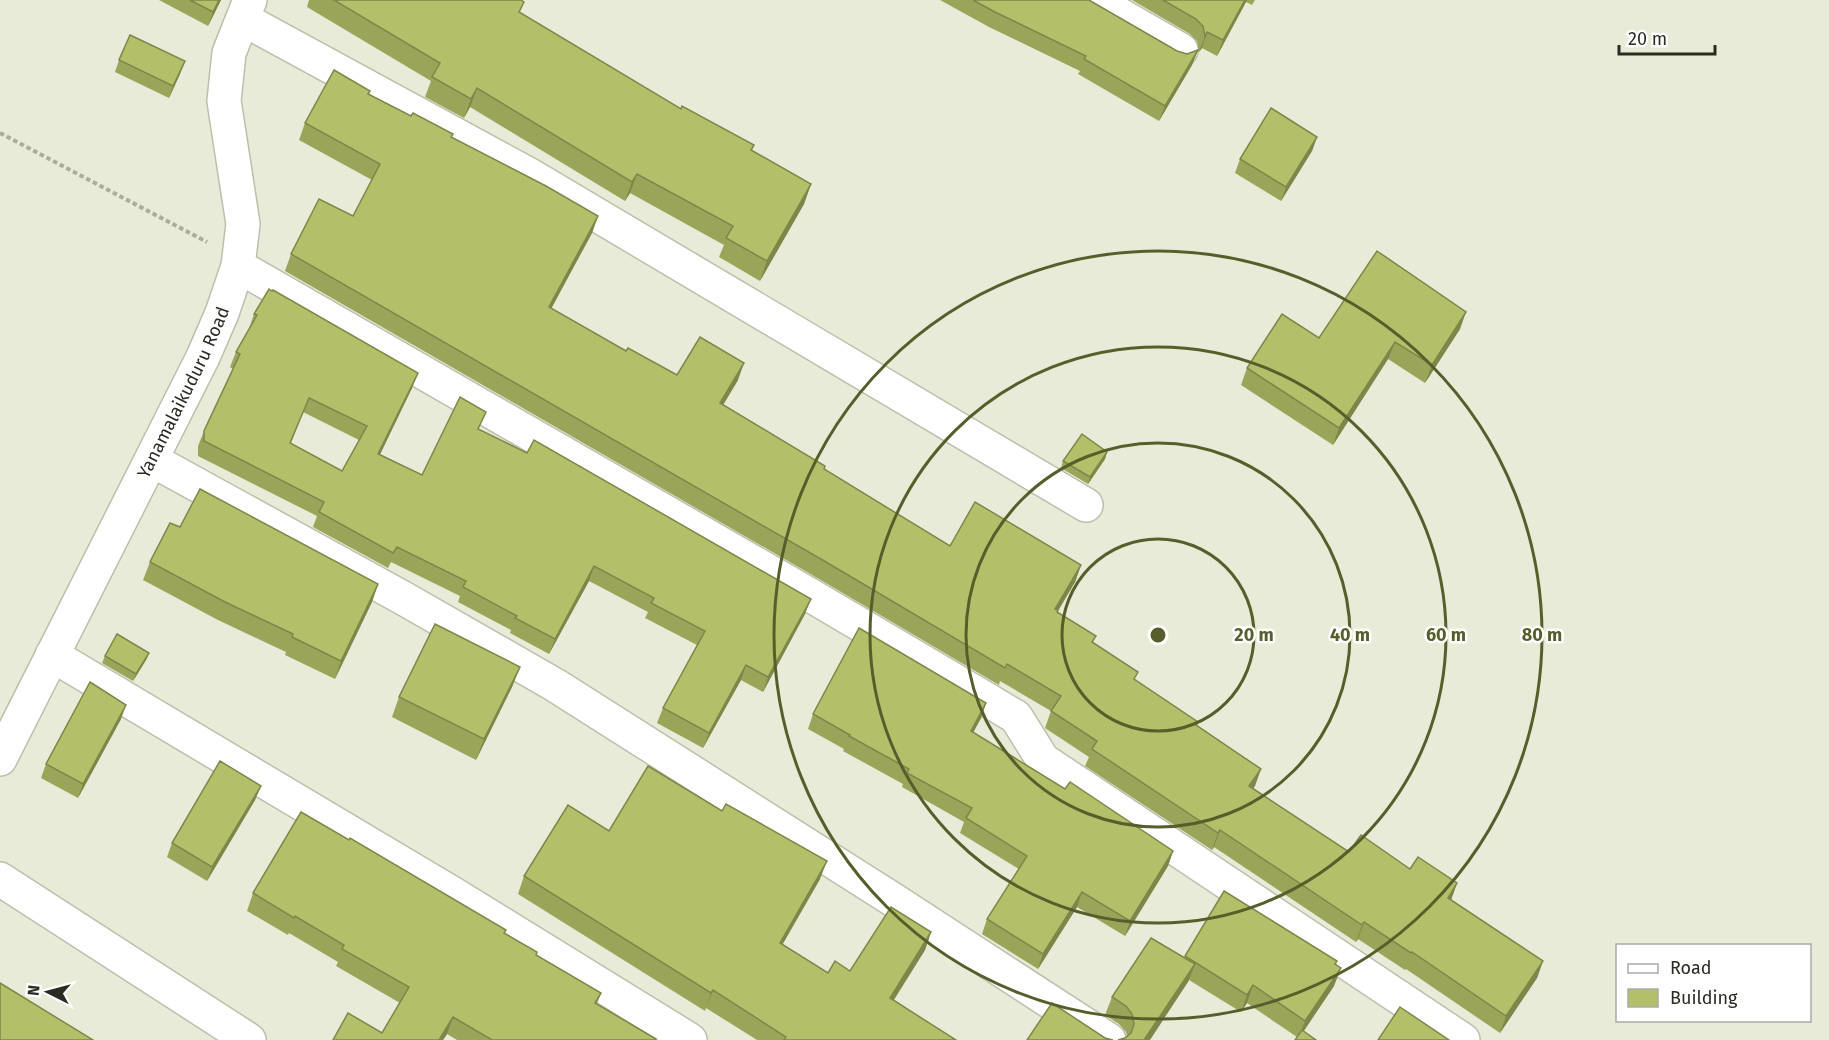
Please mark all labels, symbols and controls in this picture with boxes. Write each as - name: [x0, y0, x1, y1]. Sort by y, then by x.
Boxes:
- scale bar: [1619, 18, 1715, 56]
- text: 20 m: [1628, 28, 1667, 50]
- street label: Yanamalaikuduru Road: [133, 304, 234, 482]
- text: 20 m: [1234, 624, 1274, 646]
- text: 40 m: [1330, 624, 1370, 646]
- text: 60 m: [1426, 624, 1466, 646]
- text: 80 m: [1522, 624, 1562, 646]
- centre of rings: [1148, 625, 1168, 645]
- legend: [1616, 944, 1811, 1022]
- text: Road: [1670, 957, 1712, 979]
- north arrow: [18, 962, 78, 1022]
- text: N: [24, 984, 44, 997]
- text: Building: [1670, 987, 1738, 1009]

